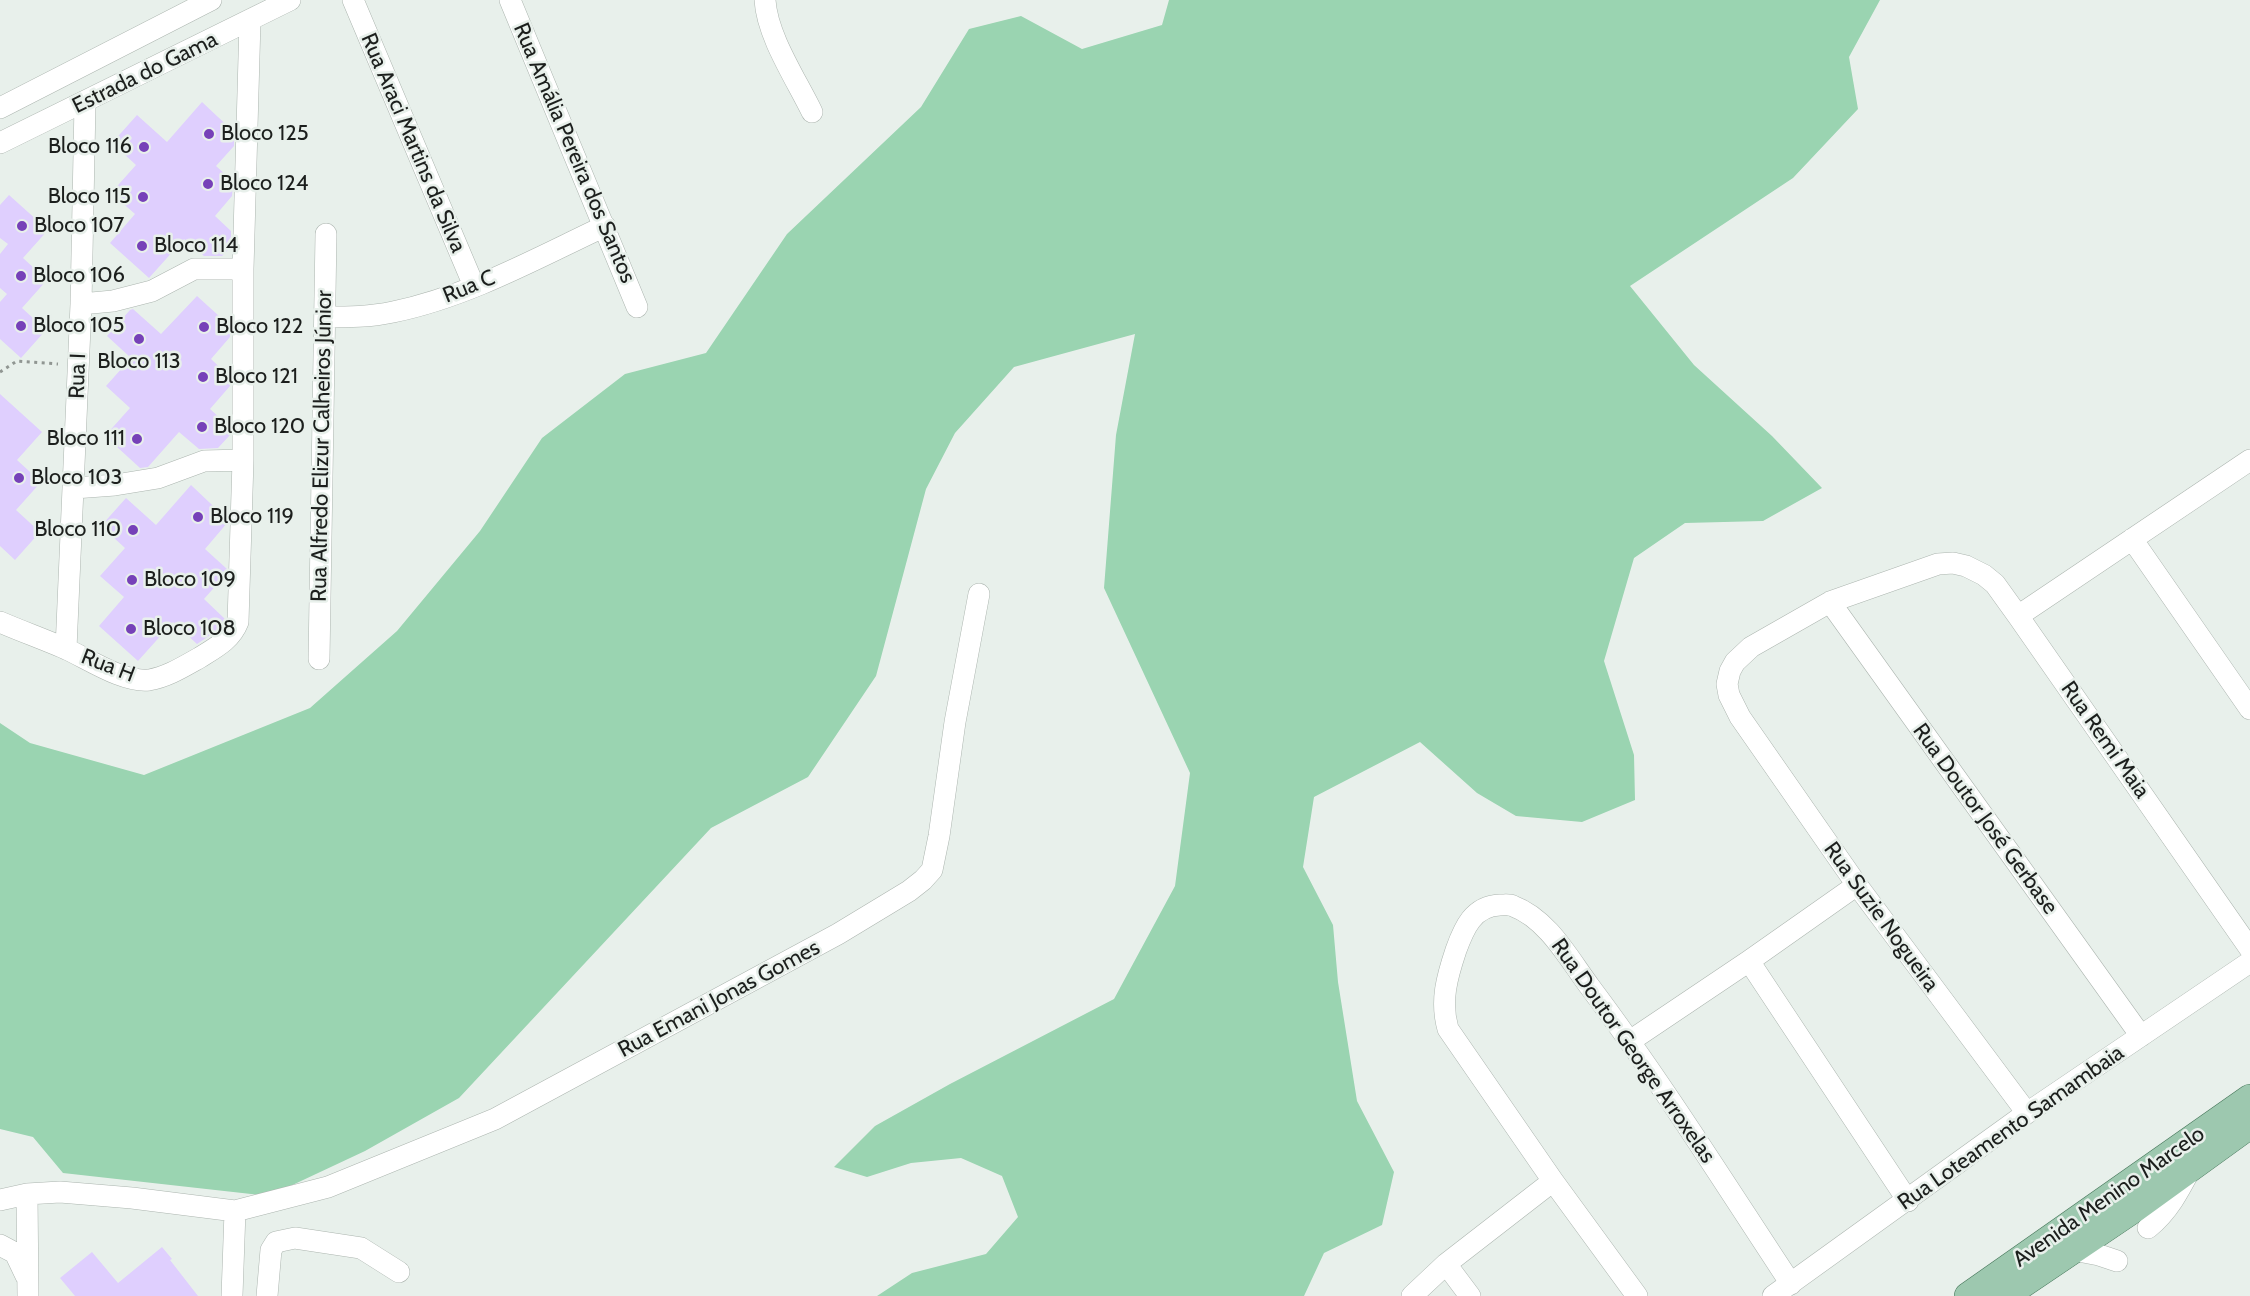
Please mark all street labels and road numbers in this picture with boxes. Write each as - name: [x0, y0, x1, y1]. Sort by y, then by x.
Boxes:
- street label: Rua Amália Pereira dos Santos: [507, 19, 641, 287]
- street label: Estrada do Gama: [68, 26, 222, 120]
- street label: Rua Araci Martins da Silva: [355, 29, 471, 257]
- street label: Rua C: [439, 265, 499, 309]
- street label: Rua Alfredo Elizur Calheiros Júnior: [306, 290, 338, 602]
- street label: Rua I: [64, 353, 92, 399]
- street label: Rua H: [77, 644, 139, 688]
- street label: Rua Remi Maia: [2055, 676, 2155, 804]
- street label: Rua Doutor José Gerbase: [1907, 718, 2063, 920]
- street label: Rua Suzie Nogueira: [1818, 837, 1944, 997]
- street label: Rua Doutor George Arroxelas: [1545, 934, 1721, 1168]
- street label: Rua Emani Jonas Gomes: [614, 935, 824, 1063]
- street label: Rua Loteamento Samambaia: [1893, 1040, 2129, 1216]
- street label: Avenida Menino Marcelo: [2008, 1121, 2210, 1273]

